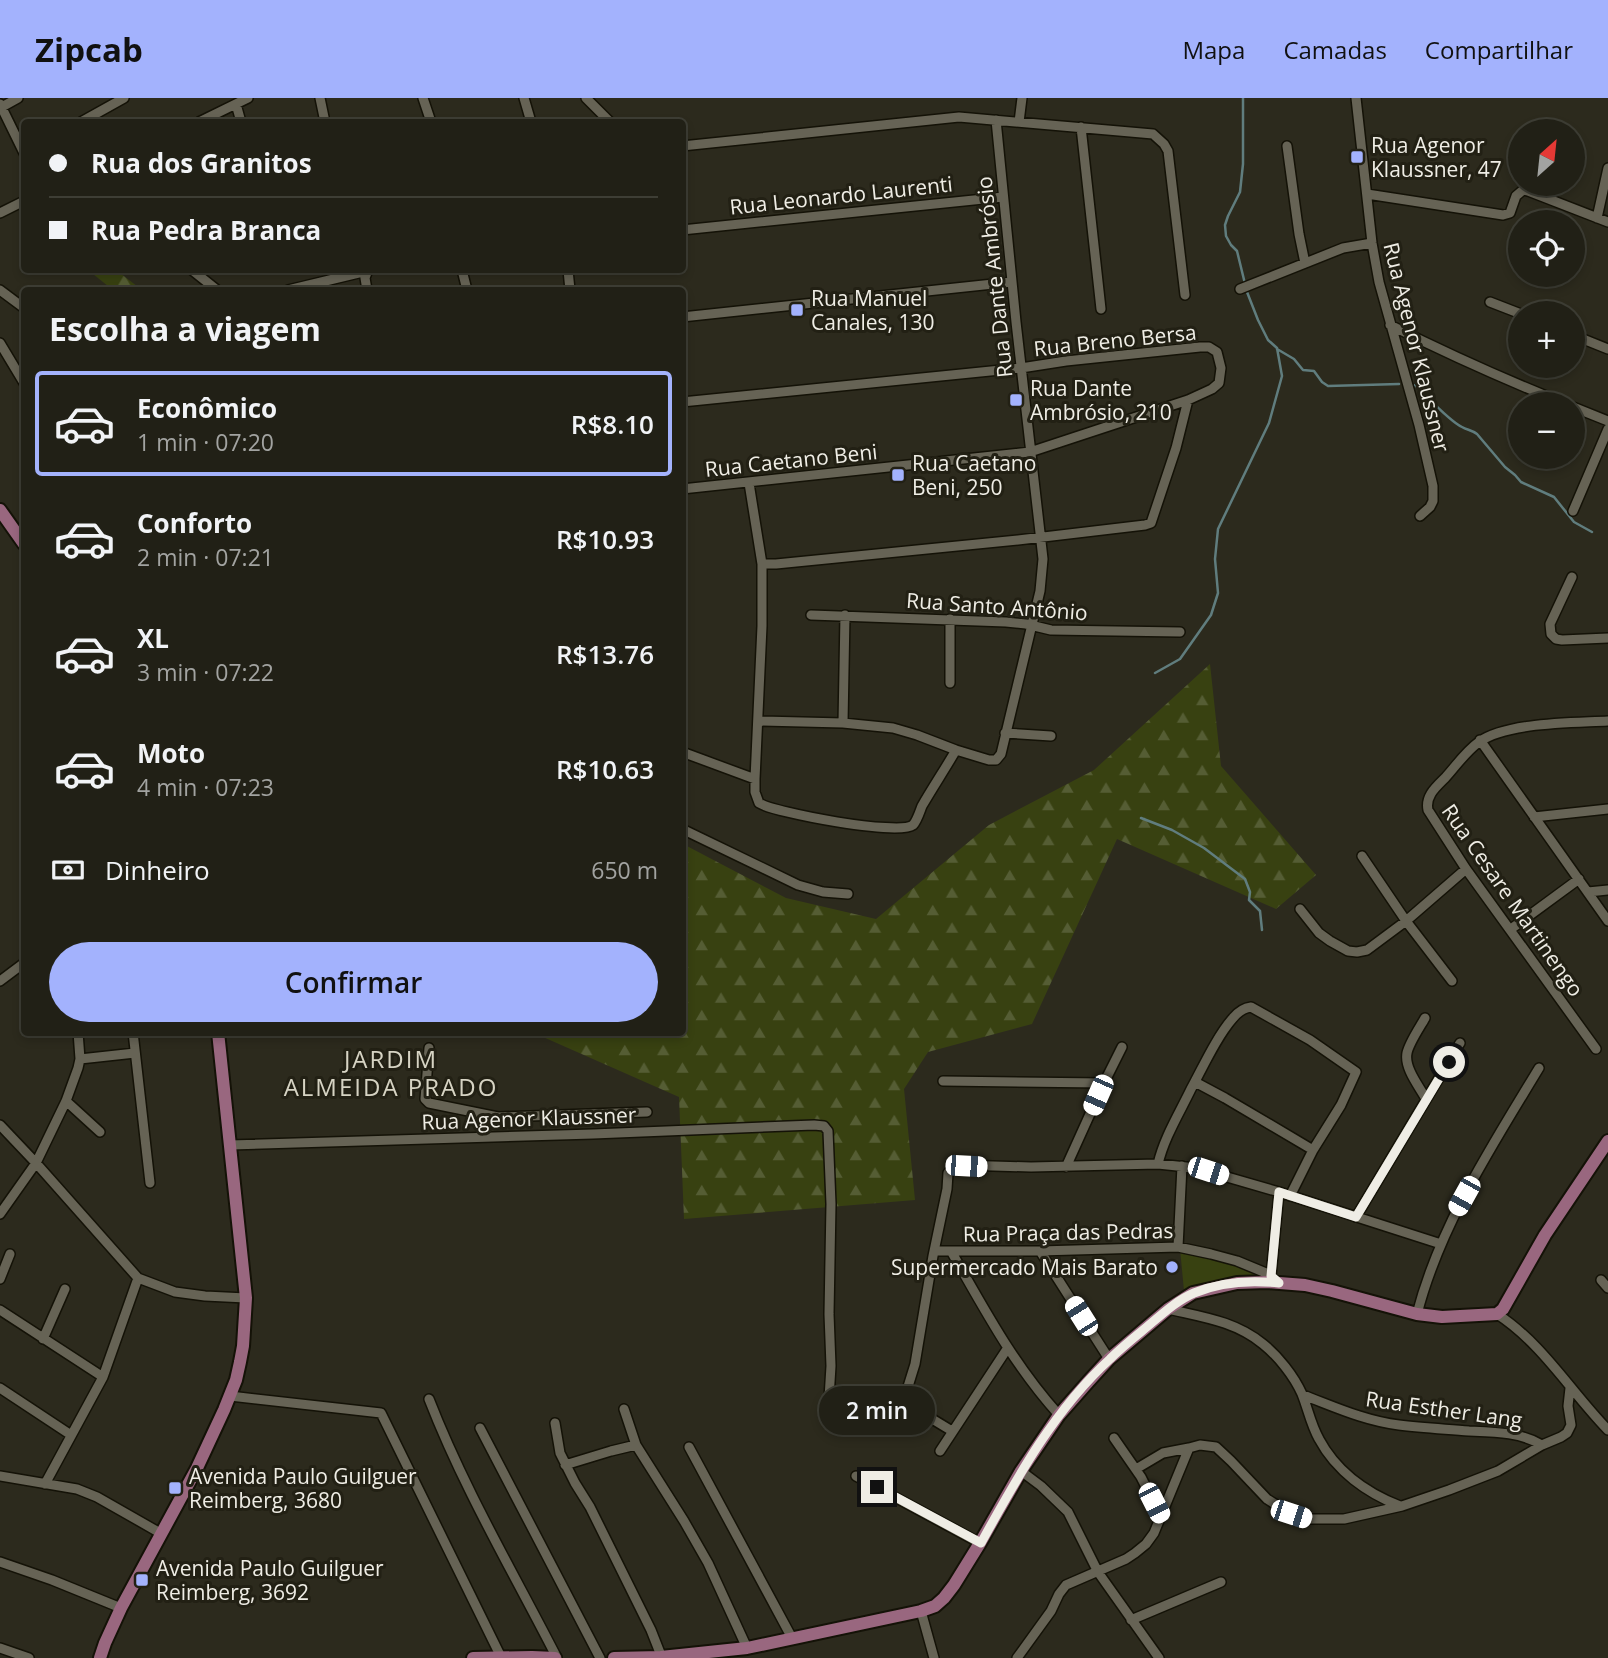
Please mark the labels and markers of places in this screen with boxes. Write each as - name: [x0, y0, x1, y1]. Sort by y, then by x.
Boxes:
- place label: Rua Agenor Klaussner, 47: [1371, 131, 1502, 183]
- marker: Rua Agenor Klaussner, 47: [1349, 149, 1365, 165]
- place label: Rua Manuel Canales, 130: [811, 284, 934, 336]
- marker: Rua Manuel Canales, 130: [789, 302, 805, 318]
- place label: Rua Dante Ambrósio, 210: [1030, 374, 1172, 426]
- marker: Rua Dante Ambrósio, 210: [1008, 392, 1024, 408]
- place label: Rua Caetano Beni, 250: [912, 449, 1036, 501]
- marker: Rua Caetano Beni, 250: [890, 467, 906, 483]
- place label: Supermercado Mais Barato: [891, 1253, 1158, 1281]
- marker: Supermercado Mais Barato: [1164, 1259, 1180, 1275]
- place label: Avenida Paulo Guilguer Reimberg, 3680: [189, 1462, 417, 1514]
- marker: Avenida Paulo Guilguer Reimberg, 3680: [167, 1480, 183, 1496]
- place label: Avenida Paulo Guilguer Reimberg, 3692: [156, 1554, 384, 1606]
- marker: Avenida Paulo Guilguer Reimberg, 3692: [134, 1572, 150, 1588]

